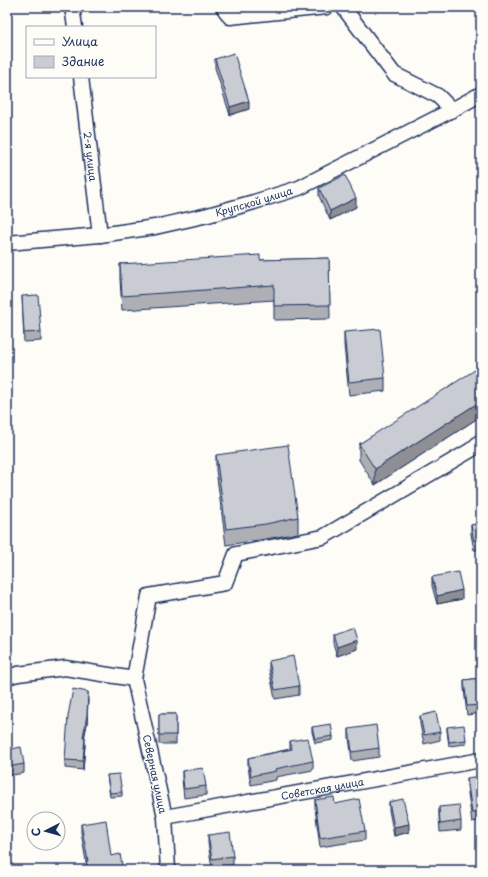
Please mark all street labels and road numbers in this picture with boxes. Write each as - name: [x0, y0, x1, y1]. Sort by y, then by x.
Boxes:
- street label: 2-я улица: [81, 131, 102, 183]
- street label: Крупской улица: [213, 182, 295, 220]
- street label: Северная улица: [140, 733, 171, 815]
- street label: Советская улица: [280, 773, 366, 803]

